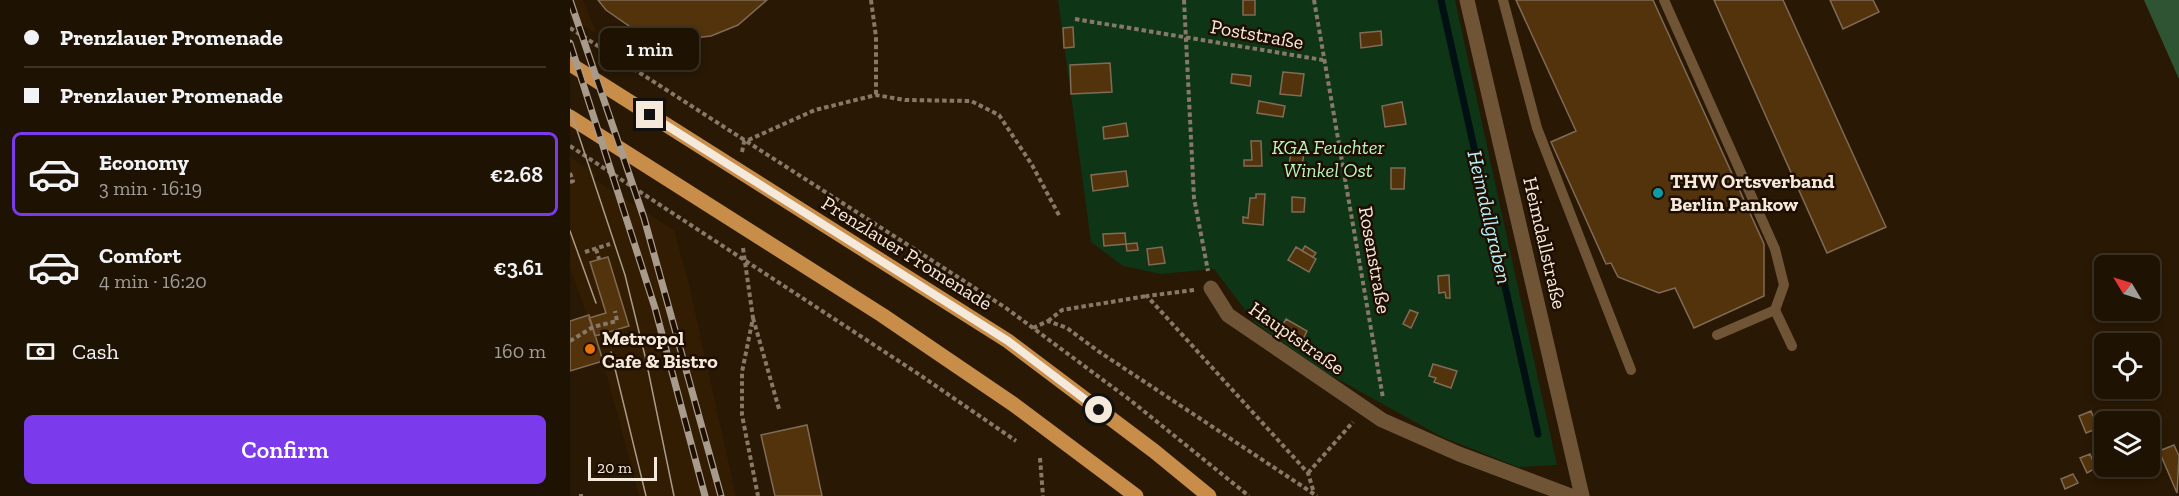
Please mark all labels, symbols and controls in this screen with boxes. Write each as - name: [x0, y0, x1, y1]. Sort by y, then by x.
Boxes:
- street label: Poststraße: [1209, 14, 1305, 54]
- text: Prenzlauer Promenade: [60, 24, 283, 51]
- callout: 1 min: [601, 28, 700, 70]
- text: 1 min: [626, 37, 673, 61]
- text: Prenzlauer Promenade: [60, 82, 283, 109]
- route end: [636, 101, 663, 128]
- park label: KGA Feuchter Winkel Ost: [1272, 135, 1384, 182]
- icon: car: [27, 147, 81, 201]
- water label: Heimdallgraben: [1462, 148, 1518, 286]
- text: Economy: [99, 149, 189, 176]
- text: €2.68: [490, 161, 543, 188]
- place label: THW Ortsverband Berlin Pankow: [1670, 169, 1835, 216]
- street label: Heimdallstraße: [1518, 175, 1572, 311]
- text: 3 min · 16:19: [99, 176, 202, 200]
- marker: THW Ortsverband Berlin Pankow: [1651, 186, 1665, 200]
- street label: Prenzlauer Promenade: [817, 191, 997, 315]
- street label: Rosenstraße: [1354, 204, 1396, 316]
- icon: car: [27, 240, 81, 294]
- text: Comfort: [99, 242, 181, 269]
- text: €3.61: [494, 254, 543, 281]
- north arrow: [2094, 255, 2160, 321]
- map controls: [2094, 255, 2160, 477]
- text: 4 min · 16:20: [99, 269, 207, 293]
- street label: Hauptstraße: [1245, 296, 1349, 380]
- place label: Metropol Cafe & Bistro: [602, 326, 718, 373]
- button: locate: [2094, 333, 2160, 399]
- icon: cash: [24, 335, 57, 368]
- text: Cash: [72, 338, 119, 365]
- text: 160 m: [494, 339, 546, 363]
- marker: Metropol Cafe & Bistro: [583, 342, 597, 356]
- route start: [1085, 396, 1112, 423]
- button: layers: [2094, 411, 2160, 477]
- button: Confirm: [24, 415, 546, 484]
- scale bar: [588, 454, 657, 482]
- text: 20 m: [597, 458, 632, 477]

